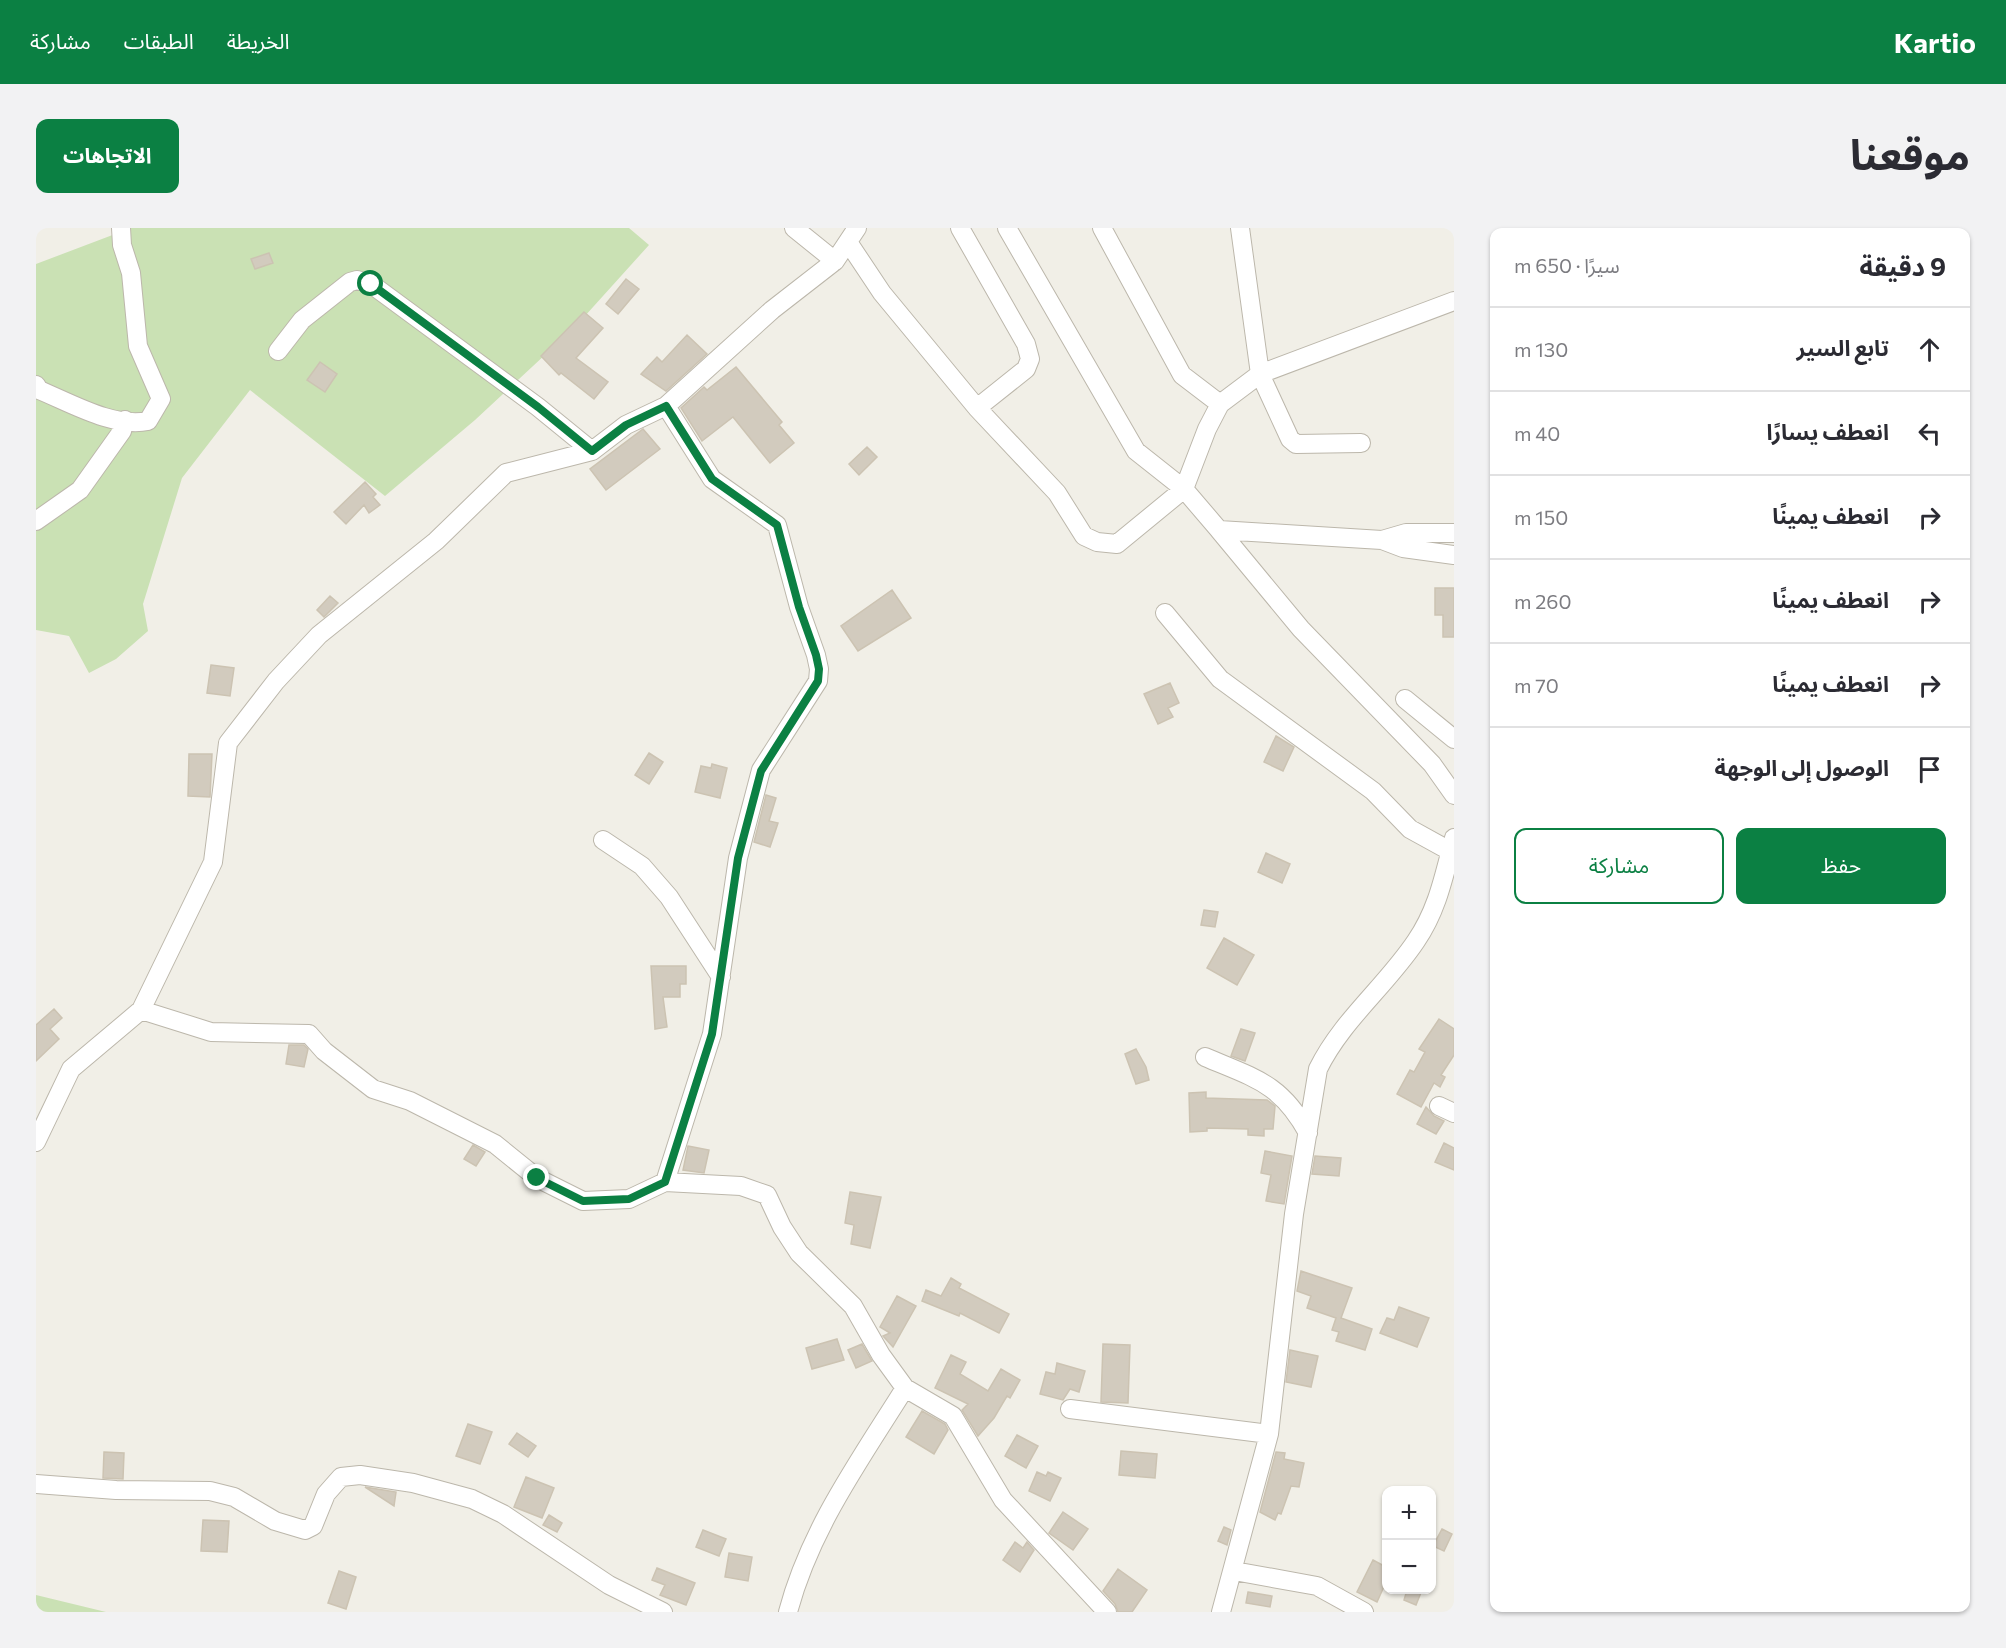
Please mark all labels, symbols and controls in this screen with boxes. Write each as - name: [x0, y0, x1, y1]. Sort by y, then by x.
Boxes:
- text: Kartio: [1894, 25, 1976, 59]
- text: مشاركة: [30, 28, 91, 53]
- text: الطبقات: [124, 28, 194, 53]
- text: الخريطة: [227, 28, 290, 53]
- button: الاتجاهات: [36, 119, 179, 193]
- text: موقعنا: [1850, 127, 1970, 179]
- text: 9 دقيقة: [1860, 250, 1946, 281]
- text: سيرًا · 650 m: [1514, 253, 1620, 277]
- route start: [357, 270, 383, 296]
- icon: ahead: [1913, 333, 1946, 366]
- text: تابع السير: [1797, 334, 1889, 361]
- text: 130 m: [1514, 337, 1568, 361]
- icon: left: [1913, 417, 1946, 450]
- text: انعطف يسارًا: [1767, 418, 1889, 445]
- text: 40 m: [1514, 421, 1560, 445]
- icon: right: [1913, 501, 1946, 534]
- text: انعطف يمينًا: [1772, 502, 1889, 529]
- text: 150 m: [1514, 505, 1568, 529]
- icon: right: [1913, 585, 1946, 618]
- text: انعطف يمينًا: [1772, 586, 1889, 613]
- text: 260 m: [1514, 589, 1572, 613]
- icon: right: [1913, 669, 1946, 702]
- text: انعطف يمينًا: [1772, 670, 1889, 697]
- text: 70 m: [1514, 673, 1559, 697]
- icon: arrive: [1913, 753, 1946, 786]
- text: الوصول إلى الوجهة: [1714, 754, 1889, 781]
- button: مشاركة: [1514, 828, 1724, 904]
- button: حفظ: [1736, 828, 1946, 904]
- route end: [523, 1164, 549, 1190]
- map controls: [1382, 1486, 1436, 1594]
- button: +: [1382, 1486, 1436, 1540]
- button: −: [1382, 1540, 1436, 1594]

